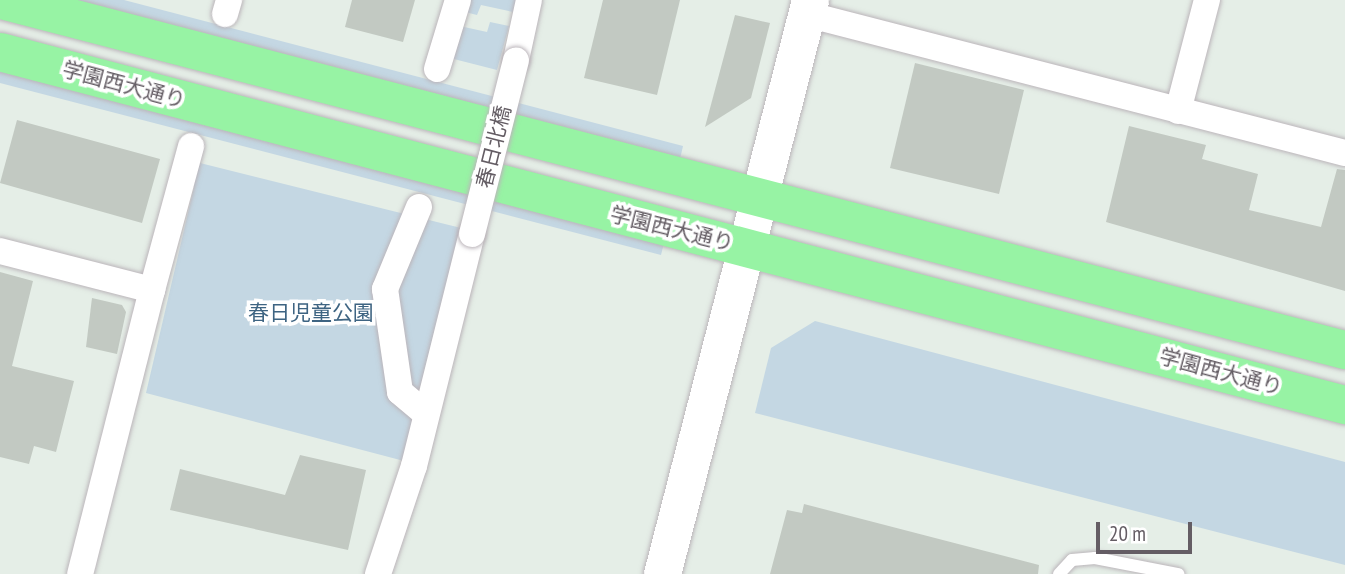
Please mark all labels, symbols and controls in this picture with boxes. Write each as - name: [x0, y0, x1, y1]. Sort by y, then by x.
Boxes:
- street label: 学園西大通り: [60, 57, 188, 113]
- street label: 春日北橋: [472, 103, 516, 191]
- street label: 学園西大通り: [608, 202, 736, 256]
- park label: 春日児童公園: [248, 300, 374, 326]
- street label: 学園西大通り: [1157, 344, 1285, 400]
- scale bar: [1100, 508, 1196, 552]
- text: 20 m: [1109, 520, 1146, 547]

